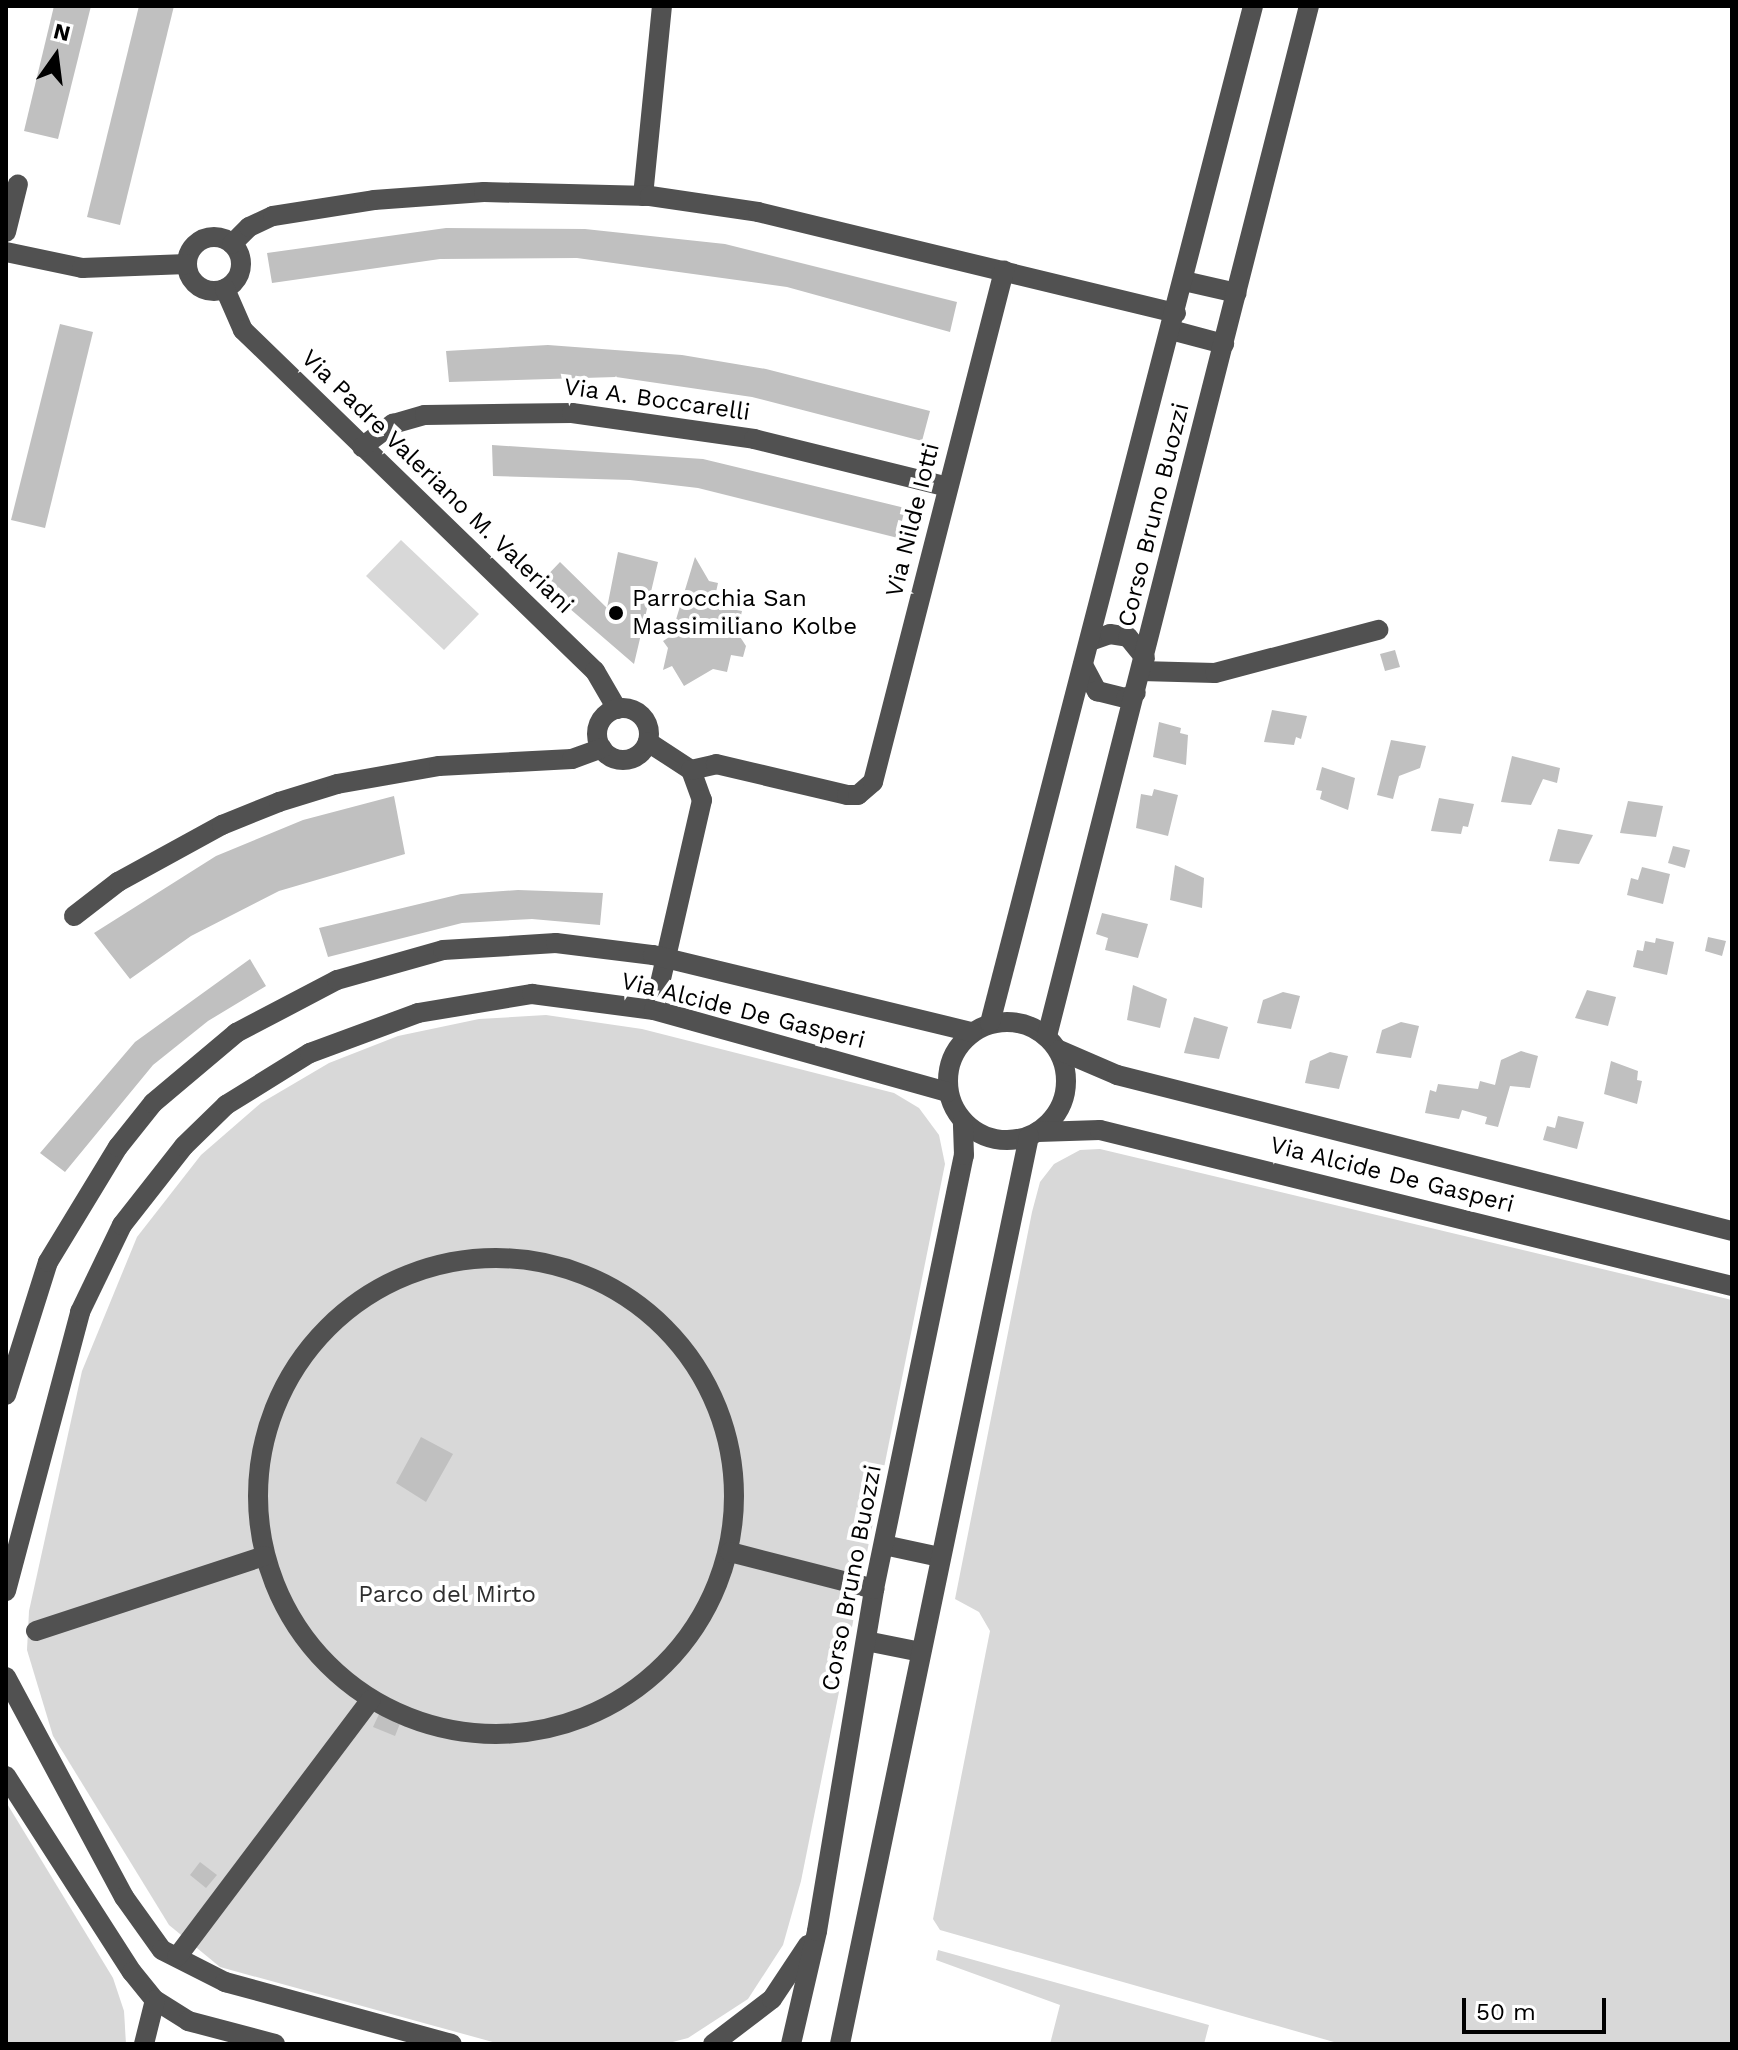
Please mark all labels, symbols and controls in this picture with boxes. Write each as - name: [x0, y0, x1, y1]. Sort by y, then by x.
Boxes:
- north arrow: [16, 16, 96, 96]
- text: N: [51, 18, 73, 46]
- street label: Via Padre Valeriano M. Valeriani: [294, 343, 580, 621]
- street label: Via A. Boccarelli: [561, 373, 753, 427]
- street label: Corso Bruno Buozzi: [1112, 400, 1196, 630]
- street label: Via Nilde Iotti: [880, 440, 946, 600]
- place label: Parrocchia San Massimiliano Kolbe: [632, 585, 857, 641]
- marker: Parrocchia San Massimiliano Kolbe: [607, 604, 625, 622]
- street label: Via Alcide De Gasperi: [617, 967, 869, 1055]
- street label: Via Alcide De Gasperi: [1266, 1131, 1518, 1219]
- street label: Corso Bruno Buozzi: [816, 1462, 888, 1694]
- park label: Parco del Mirto: [358, 1581, 536, 1609]
- scale bar: [1466, 1982, 1610, 2032]
- text: 50 m: [1476, 1998, 1536, 2026]

